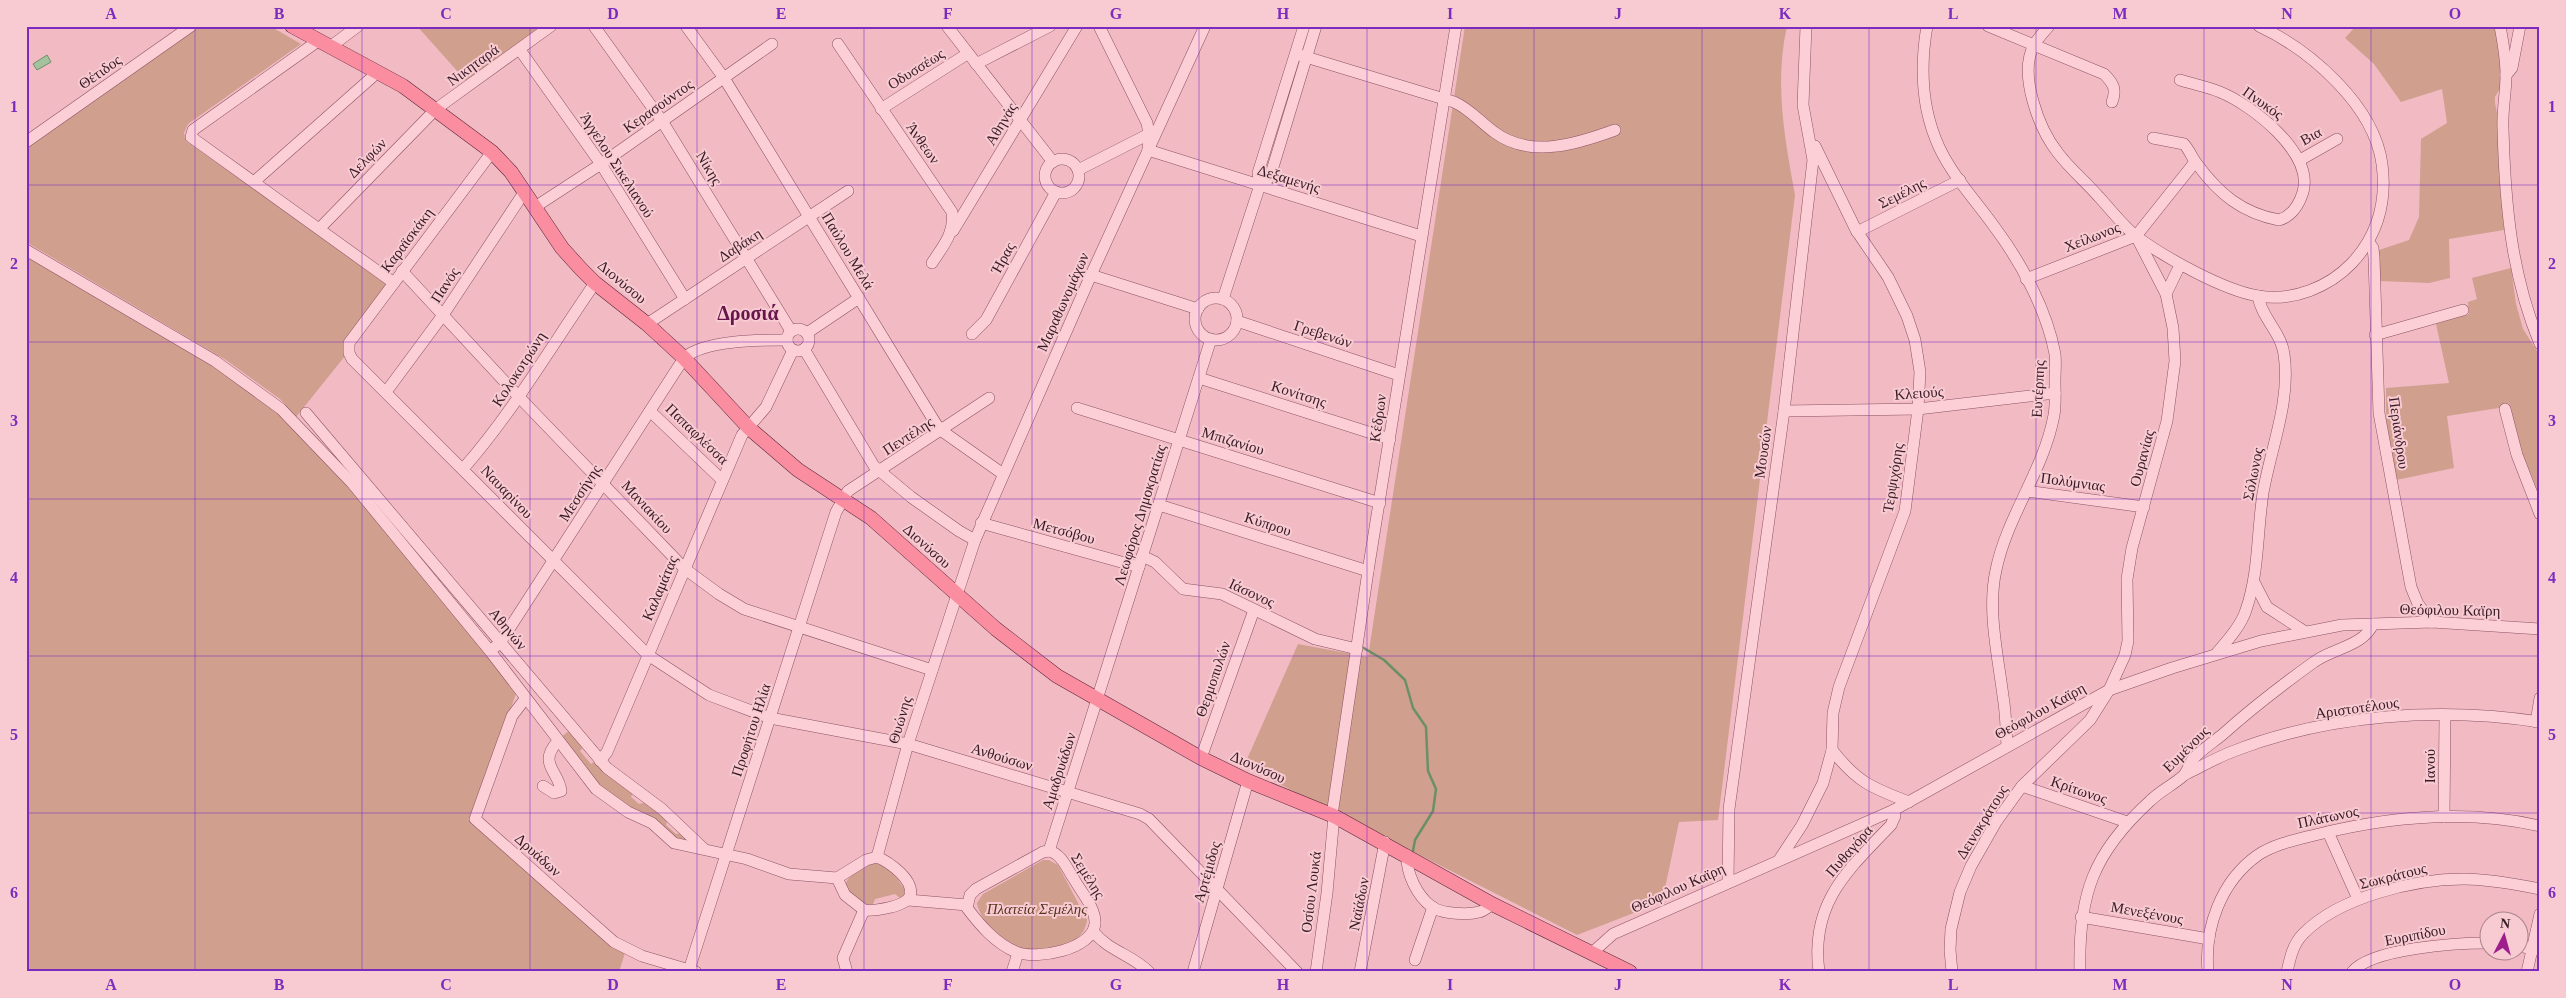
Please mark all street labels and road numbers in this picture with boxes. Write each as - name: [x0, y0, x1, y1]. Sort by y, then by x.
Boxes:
- street label: Νικηταρά: [444, 41, 502, 89]
- street label: Οδυσσέως: [885, 45, 947, 93]
- street label: Θέτιδος: [76, 52, 124, 92]
- street label: Κερασούντος: [620, 76, 696, 136]
- street label: Πνυκός: [2240, 83, 2286, 123]
- street label: Αθηνάς: [982, 100, 1020, 148]
- street label: Άγγελου Σικελιανού: [577, 109, 657, 221]
- street label: Άνθεων: [903, 119, 943, 167]
- street label: Βια: [2298, 124, 2325, 148]
- street label: Δελφών: [344, 135, 390, 181]
- street label: Νίκης: [693, 148, 725, 188]
- street label: Δεξαμενής: [1256, 162, 1322, 196]
- street label: Σεμέλης: [1876, 174, 1928, 212]
- street label: Καραϊσκάκη: [378, 205, 436, 275]
- street label: Παύλου Μελά: [819, 210, 877, 292]
- street label: Χείλωνος: [2062, 219, 2122, 255]
- street label: Δαβάκη: [715, 225, 765, 265]
- street label: Ήρας: [987, 239, 1018, 277]
- street label: Μαραθωνομάχων: [1034, 250, 1092, 354]
- street label: Διονύσου: [594, 257, 650, 307]
- street label: Πανός: [428, 264, 462, 306]
- street label: Γρεβενών: [1292, 317, 1354, 351]
- street label: Κολοκοτρώνη: [489, 329, 549, 409]
- street label: Ευτέρπης: [2028, 360, 2048, 418]
- street label: Κονίτσης: [1269, 378, 1329, 410]
- street label: Κλειούς: [1894, 383, 1944, 403]
- street label: Κέδρων: [1367, 393, 1389, 443]
- street label: Περιάνδρου: [2386, 396, 2412, 470]
- street label: Παπαφλέσσα: [663, 400, 732, 468]
- street label: Πεντέλης: [880, 414, 936, 458]
- street label: Μπιζανίου: [1200, 424, 1266, 458]
- street label: Μουσών: [1751, 424, 1775, 479]
- street label: Ουρανίας: [2127, 428, 2157, 488]
- street label: Λεωφόρος Δημοκρατίας: [1111, 442, 1169, 588]
- street label: Τερψιχόρης: [1880, 442, 1906, 514]
- street label: Σόλωνος: [2240, 446, 2266, 502]
- street label: Ναυαρίνου: [478, 462, 536, 522]
- street label: Μεσσήνης: [556, 462, 604, 524]
- street label: Πολύμνιας: [2039, 470, 2107, 494]
- street label: Μανιακίου: [619, 477, 675, 537]
- street label: Κύπρου: [1243, 509, 1293, 539]
- street label: Μετσόβου: [1031, 515, 1097, 547]
- street label: Διονύσου: [900, 521, 954, 571]
- street label: Καλαμάτας: [639, 553, 681, 623]
- street label: Ιάσονος: [1227, 575, 1277, 611]
- street label: Θεόφιλου Καϊρη: [2399, 601, 2501, 619]
- street label: Αθηνών: [486, 605, 530, 653]
- street label: Θερμοπυλών: [1193, 639, 1234, 719]
- street label: Θεόφιλου Καϊρη: [1992, 680, 2088, 742]
- street label: Προφήτου Ηλία: [728, 681, 774, 779]
- street label: Θυώνης: [885, 694, 915, 746]
- street label: Αριστοτέλους: [2314, 694, 2400, 722]
- street label: Ευμένους: [2160, 723, 2212, 775]
- street label: Αμαδρυάδων: [1039, 730, 1079, 812]
- street label: Ανθούσων: [969, 740, 1035, 774]
- street label: Διονύσου: [1228, 748, 1288, 786]
- street label: Ιανού: [2422, 749, 2438, 783]
- street label: Κρίτωνος: [2049, 773, 2109, 807]
- street label: Δεινοκράτους: [1953, 782, 2011, 862]
- street label: Πλάτωνος: [2296, 803, 2360, 831]
- street label: Πυθαγόρα: [1822, 822, 1876, 880]
- street label: Δρυάδων: [512, 830, 564, 880]
- street label: Αρτέμιδος: [1191, 839, 1223, 905]
- street label: Σεμέλης: [1068, 850, 1108, 902]
- street label: Οσίου Λουκά: [1298, 850, 1324, 934]
- street label: Θεόφιλου Καϊρη: [1629, 860, 1727, 916]
- street label: Σωκράτους: [2358, 860, 2428, 892]
- street label: Ναϊάδων: [1346, 876, 1372, 932]
- street label: Μενεξένους: [2109, 899, 2185, 927]
- street label: Ευριπίδου: [2383, 921, 2447, 949]

